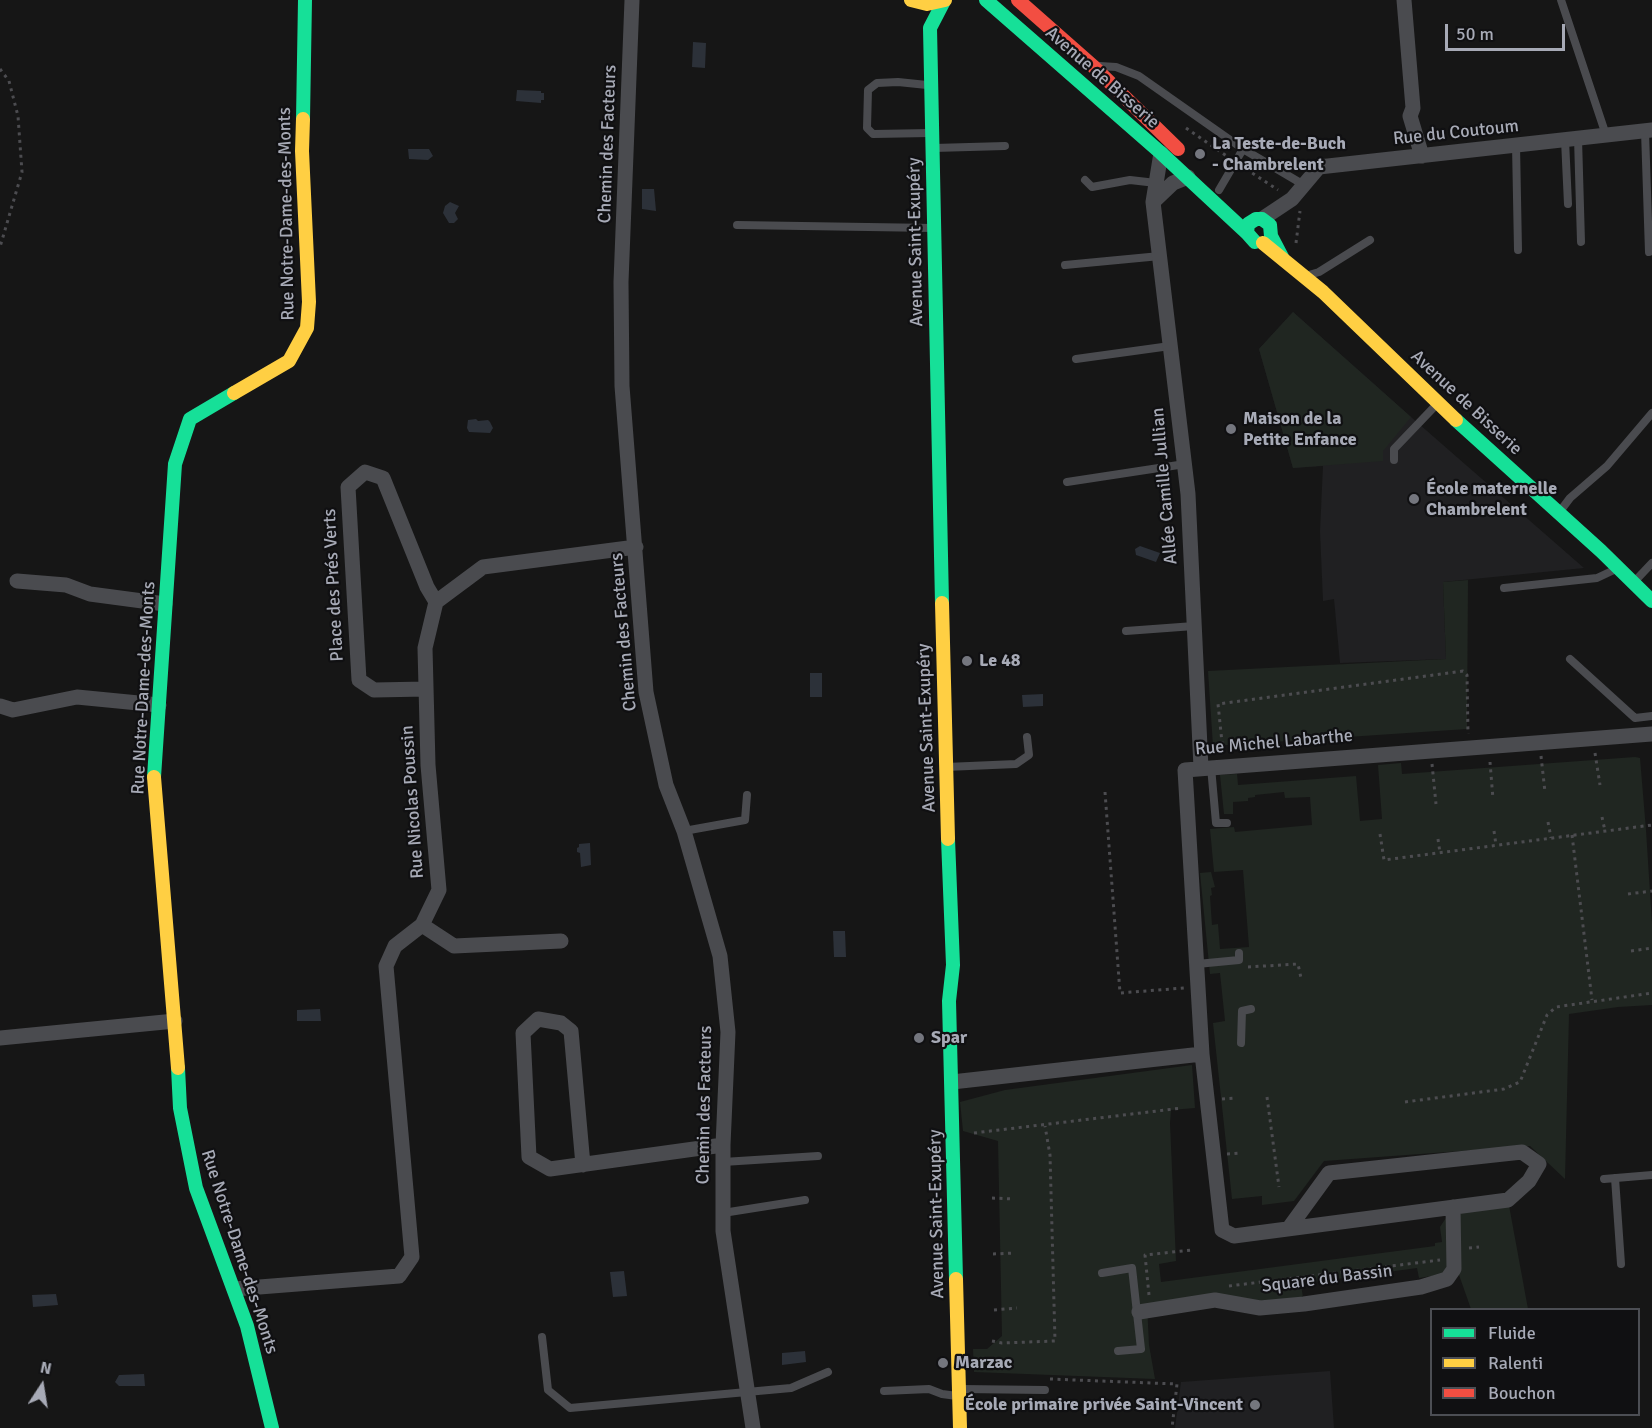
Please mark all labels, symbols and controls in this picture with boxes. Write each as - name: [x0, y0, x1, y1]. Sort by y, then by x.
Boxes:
- scale bar: [1448, 12, 1568, 50]
- street label: Avenue de Bisserie: [1041, 23, 1163, 133]
- text: 50 m: [1456, 23, 1494, 45]
- street label: Chemin des Facteurs: [594, 64, 622, 224]
- street label: Rue Notre-Dame-des-Monts: [274, 107, 300, 321]
- street label: Rue du Coutoum: [1392, 116, 1520, 150]
- place label: La Teste-de-Buch - Chambrelent: [1212, 133, 1346, 176]
- marker: La Teste-de-Buch - Chambrelent: [1193, 147, 1207, 161]
- street label: Avenue Saint-Exupéry: [904, 157, 928, 327]
- street label: Avenue de Bisserie: [1406, 346, 1526, 460]
- street label: Allée Camille Jullian: [1147, 407, 1183, 565]
- place label: Maison de la Petite Enfance: [1243, 408, 1357, 450]
- marker: Maison de la Petite Enfance: [1224, 422, 1238, 436]
- place label: École maternelle Chambrelent: [1426, 478, 1557, 520]
- marker: École maternelle Chambrelent: [1407, 492, 1421, 506]
- street label: Place des Prés Verts: [319, 508, 349, 662]
- street label: Chemin des Facteurs: [606, 552, 642, 712]
- street label: Rue Notre-Dame-des-Monts: [128, 581, 160, 795]
- street label: Avenue Saint-Exupéry: [913, 643, 941, 813]
- place label: Le 48: [979, 650, 1021, 672]
- marker: Le 48: [960, 654, 974, 668]
- street label: Rue Nicolas Poussin: [397, 725, 429, 879]
- street label: Rue Michel Labarthe: [1194, 725, 1354, 761]
- street label: Chemin des Facteurs: [693, 1025, 717, 1185]
- place label: Spar: [931, 1027, 967, 1049]
- marker: Spar: [912, 1031, 926, 1045]
- street label: Avenue Saint-Exupéry: [925, 1129, 949, 1299]
- street label: Rue Notre-Dame-des-Monts: [196, 1147, 282, 1357]
- street label: Square du Bassin: [1260, 1260, 1394, 1298]
- legend: [1430, 1308, 1640, 1416]
- text: Fluide: [1488, 1322, 1536, 1344]
- place label: Marzac: [955, 1352, 1012, 1374]
- text: Ralenti: [1488, 1352, 1543, 1374]
- north arrow: [12, 1356, 72, 1416]
- marker: Marzac: [936, 1356, 950, 1370]
- text: N: [38, 1357, 53, 1379]
- text: Bouchon: [1488, 1382, 1556, 1404]
- place label: École primaire privée Saint-Vincent: [965, 1394, 1243, 1416]
- marker: École primaire privée Saint-Vincent: [1248, 1398, 1262, 1412]

